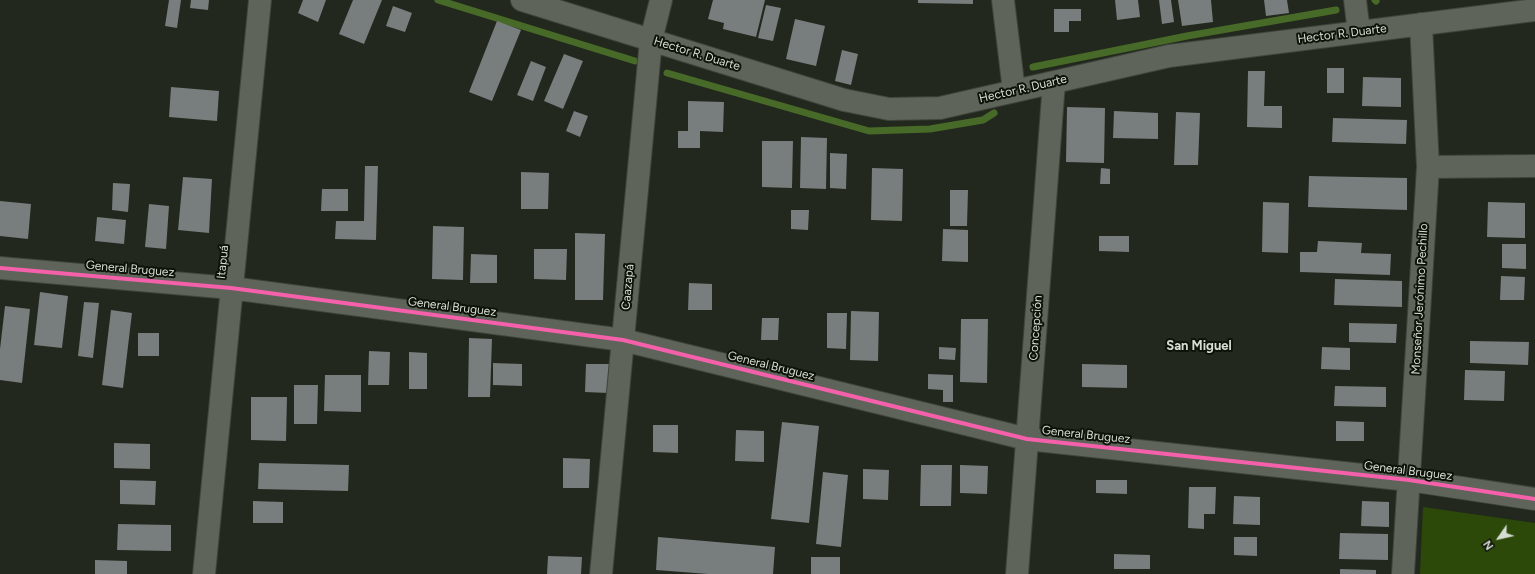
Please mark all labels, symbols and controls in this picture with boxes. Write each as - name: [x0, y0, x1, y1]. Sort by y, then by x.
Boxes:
- street label: Hector R. Duarte: [1297, 21, 1387, 47]
- street label: Hector R. Duarte: [652, 34, 742, 74]
- street label: Hector R. Duarte: [978, 72, 1068, 106]
- street label: Monseñor Jerónimo Pechillo: [1409, 223, 1431, 375]
- street label: Itapuá: [214, 244, 232, 280]
- street label: General Bruguez: [85, 258, 175, 280]
- street label: Caazapá: [619, 263, 637, 311]
- street label: General Bruguez: [407, 294, 497, 320]
- street label: Concepción: [1027, 295, 1045, 361]
- district label: San Miguel: [1166, 338, 1232, 354]
- street label: General Bruguez: [726, 348, 816, 384]
- street label: General Bruguez: [1041, 423, 1131, 447]
- street label: General Bruguez: [1363, 458, 1453, 484]
- north arrow: [1479, 518, 1519, 558]
- text: N: [1481, 538, 1496, 552]

